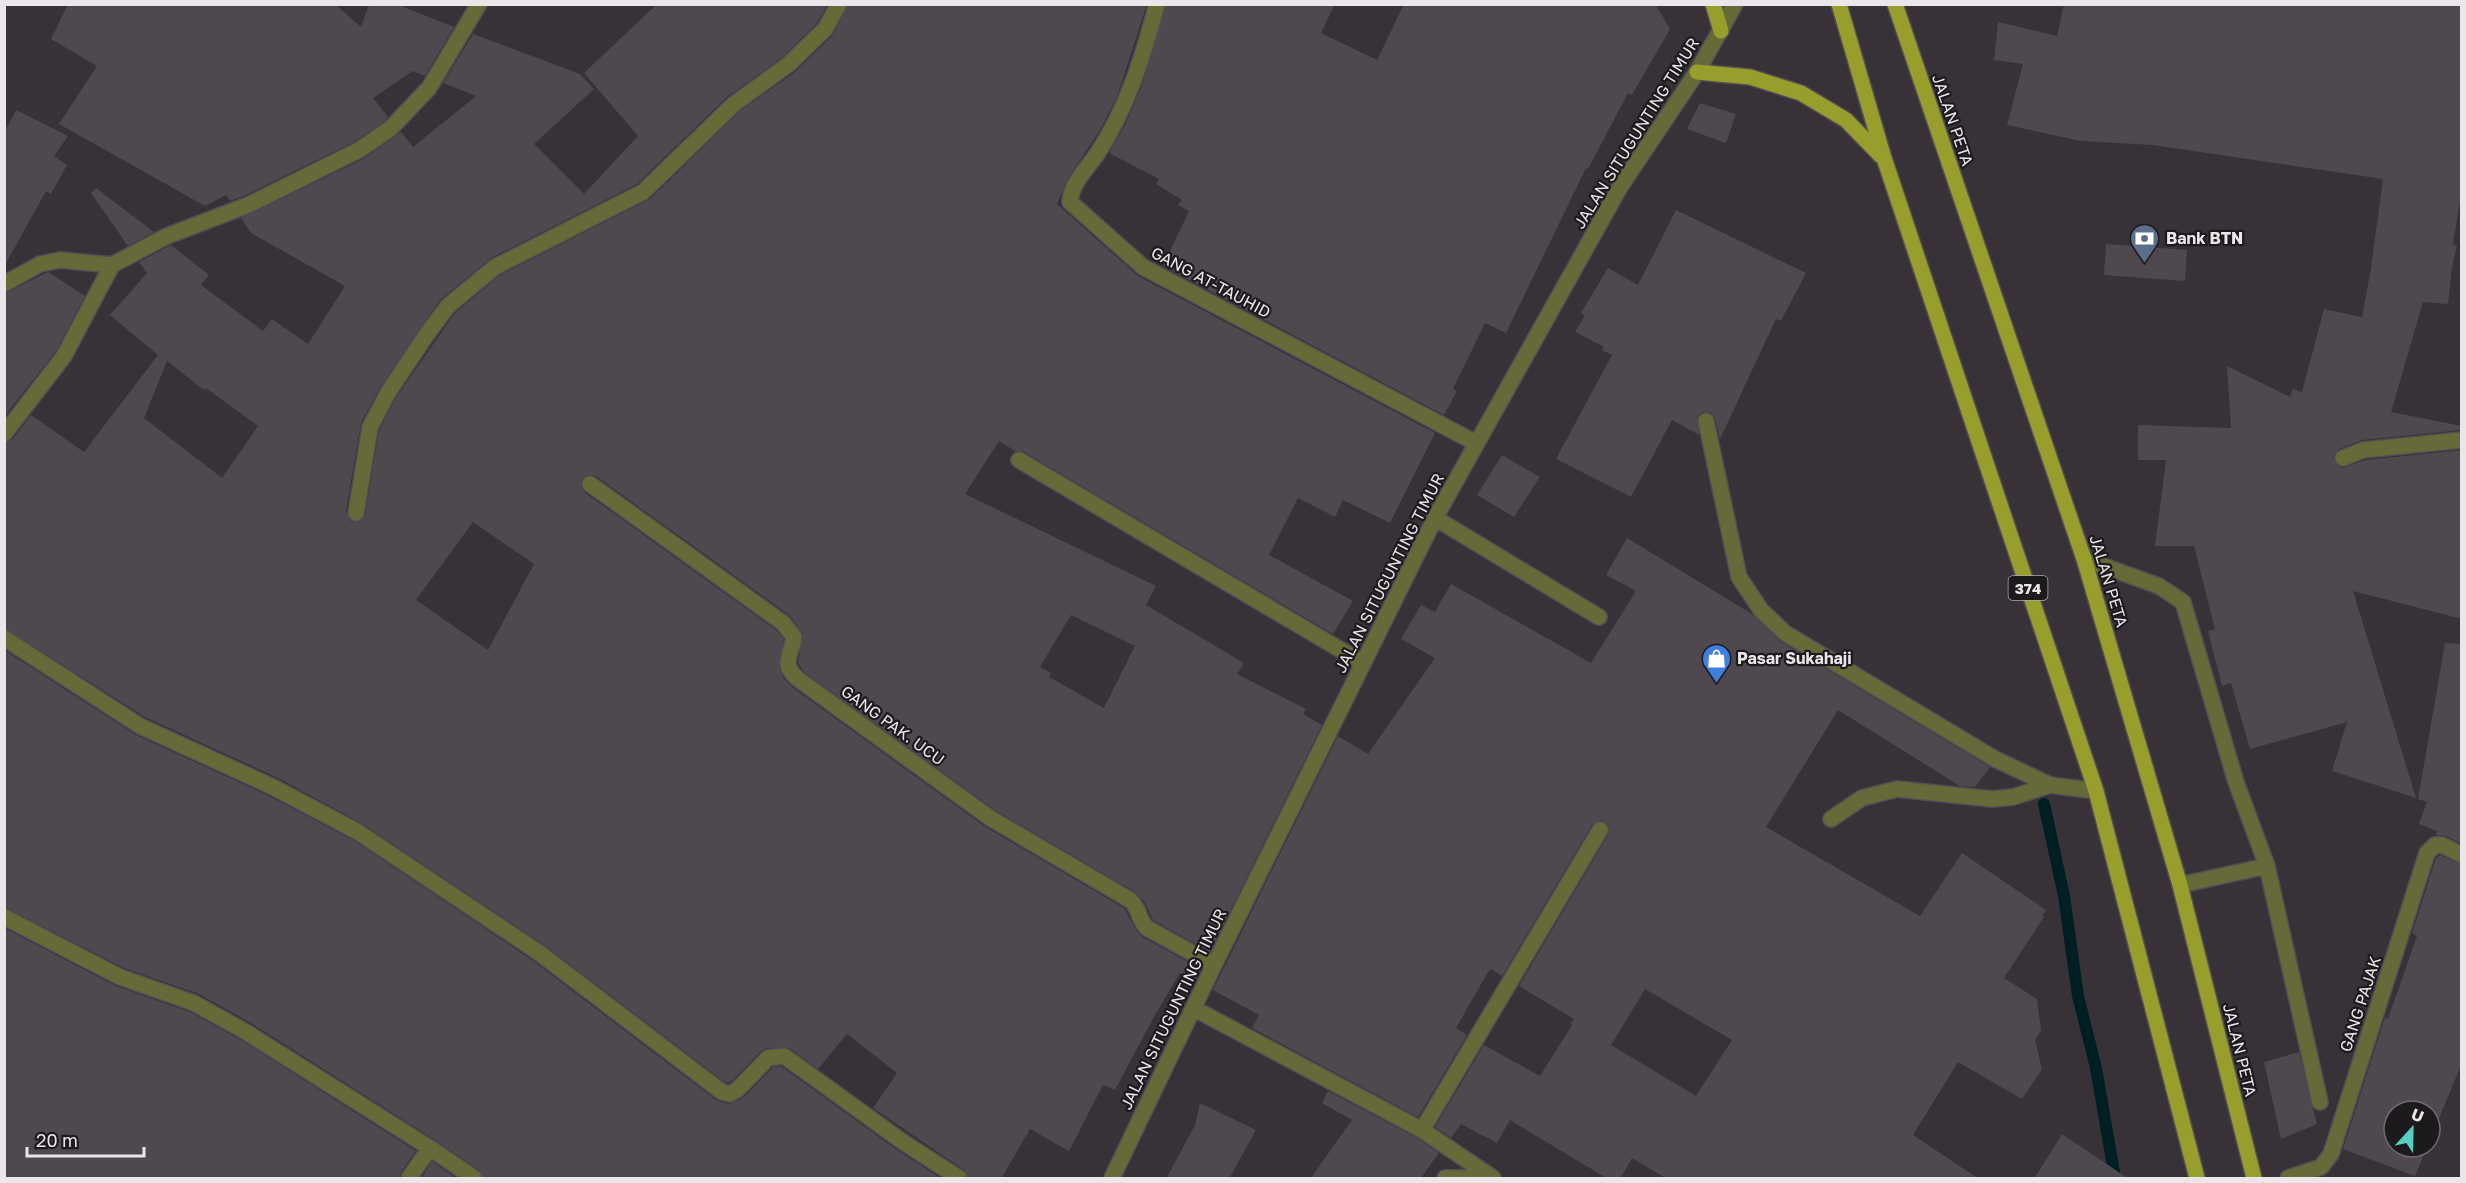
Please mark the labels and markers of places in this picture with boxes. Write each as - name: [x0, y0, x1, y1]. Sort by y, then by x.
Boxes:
- bank icon: Bank BTN: [2129, 222, 2161, 264]
- place label: Bank BTN: [2166, 228, 2243, 248]
- shop icon: Pasar Sukahaji: [1700, 642, 1732, 684]
- place label: Pasar Sukahaji: [1737, 648, 1852, 668]

